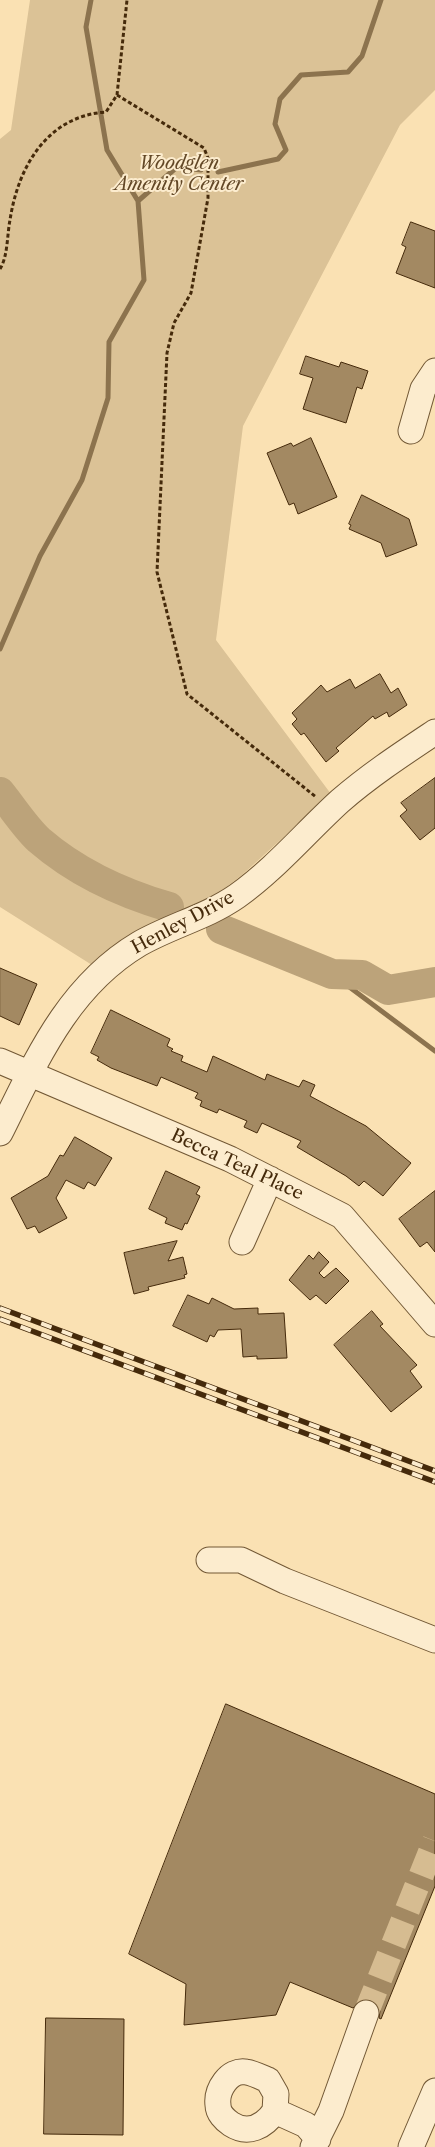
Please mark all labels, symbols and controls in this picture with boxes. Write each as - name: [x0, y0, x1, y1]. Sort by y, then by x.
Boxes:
- park label: Woodglen Amenity Center: [115, 153, 243, 195]
- street label: Henley Drive: [128, 887, 238, 959]
- street label: Becca Teal Place: [167, 1125, 307, 1205]

